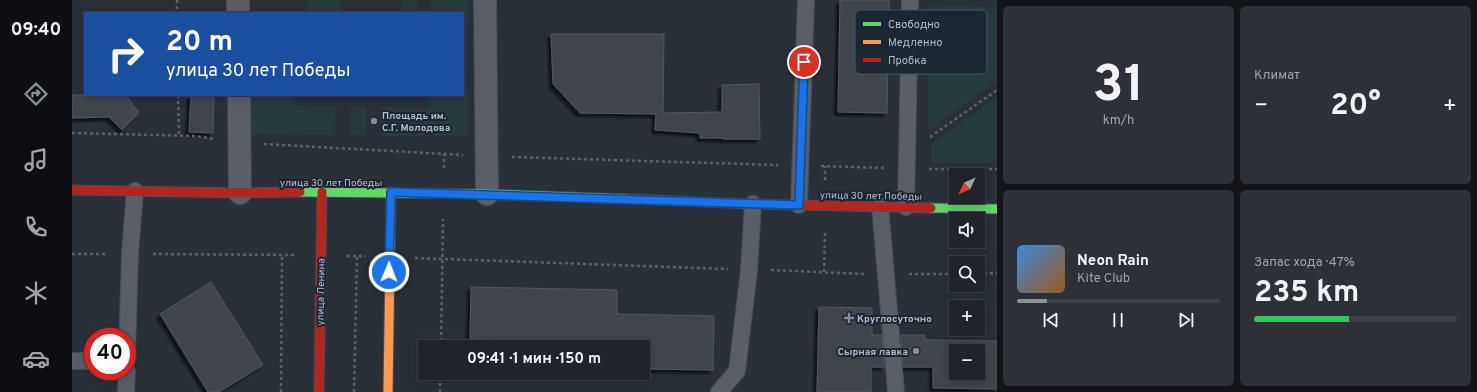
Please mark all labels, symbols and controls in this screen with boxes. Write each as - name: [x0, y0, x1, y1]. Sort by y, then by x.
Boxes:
- legend: [855, 10, 987, 74]
- text: Свободно: [888, 18, 940, 32]
- text: 09:40: [11, 19, 61, 42]
- text: 20 m: [166, 25, 233, 61]
- icon: right: [100, 28, 152, 80]
- text: Медленно: [888, 36, 942, 50]
- pin: [787, 45, 821, 79]
- icon: arrive: [793, 51, 815, 73]
- text: Пробка: [888, 54, 927, 68]
- text: 31: [1093, 54, 1144, 120]
- text: улица 30 лет Победы: [166, 60, 350, 83]
- text: Климат: [1254, 68, 1300, 84]
- icon: directions: [22, 80, 50, 108]
- text: 20°: [1330, 88, 1381, 125]
- text: −: [1254, 93, 1268, 120]
- text: +: [1443, 93, 1457, 120]
- place label: Площадь им. С.Г. Молодова: [382, 110, 450, 135]
- text: km/h: [1103, 113, 1134, 129]
- marker: Площадь им. С.Г. Молодова: [369, 116, 379, 126]
- icon: music: [22, 146, 50, 174]
- north arrow: [949, 168, 985, 204]
- map controls: [949, 168, 985, 380]
- street label: улица 30 лет Победы: [280, 177, 382, 190]
- street label: улица 30 лет Победы: [820, 189, 922, 204]
- button: sound: [949, 212, 985, 248]
- icon: phone: [22, 213, 50, 241]
- position arrow: [368, 251, 410, 293]
- text: Neon Rain: [1077, 252, 1149, 271]
- text: Запас хода · 47%: [1254, 255, 1355, 271]
- button: search: [949, 256, 985, 292]
- street label: улица Ленина: [314, 258, 329, 326]
- text: Kite Club: [1077, 271, 1130, 287]
- text: 235 km: [1254, 275, 1359, 312]
- icon: climate: [22, 279, 50, 307]
- button: +: [949, 300, 985, 336]
- icon: previous: [1040, 309, 1062, 331]
- icon: pause: [1107, 309, 1129, 331]
- icon: next: [1175, 309, 1197, 331]
- marker: Круглосуточно: [844, 313, 854, 323]
- place label: Круглосуточно: [857, 313, 932, 326]
- speed limit sign: 40: [84, 328, 136, 380]
- button: −: [949, 344, 985, 380]
- icon: car: [22, 345, 50, 373]
- place label: Сырная лавка: [838, 346, 908, 359]
- marker: Сырная лавка: [911, 346, 921, 356]
- text: 09:41 · 1 мин · 150 m: [467, 350, 601, 369]

